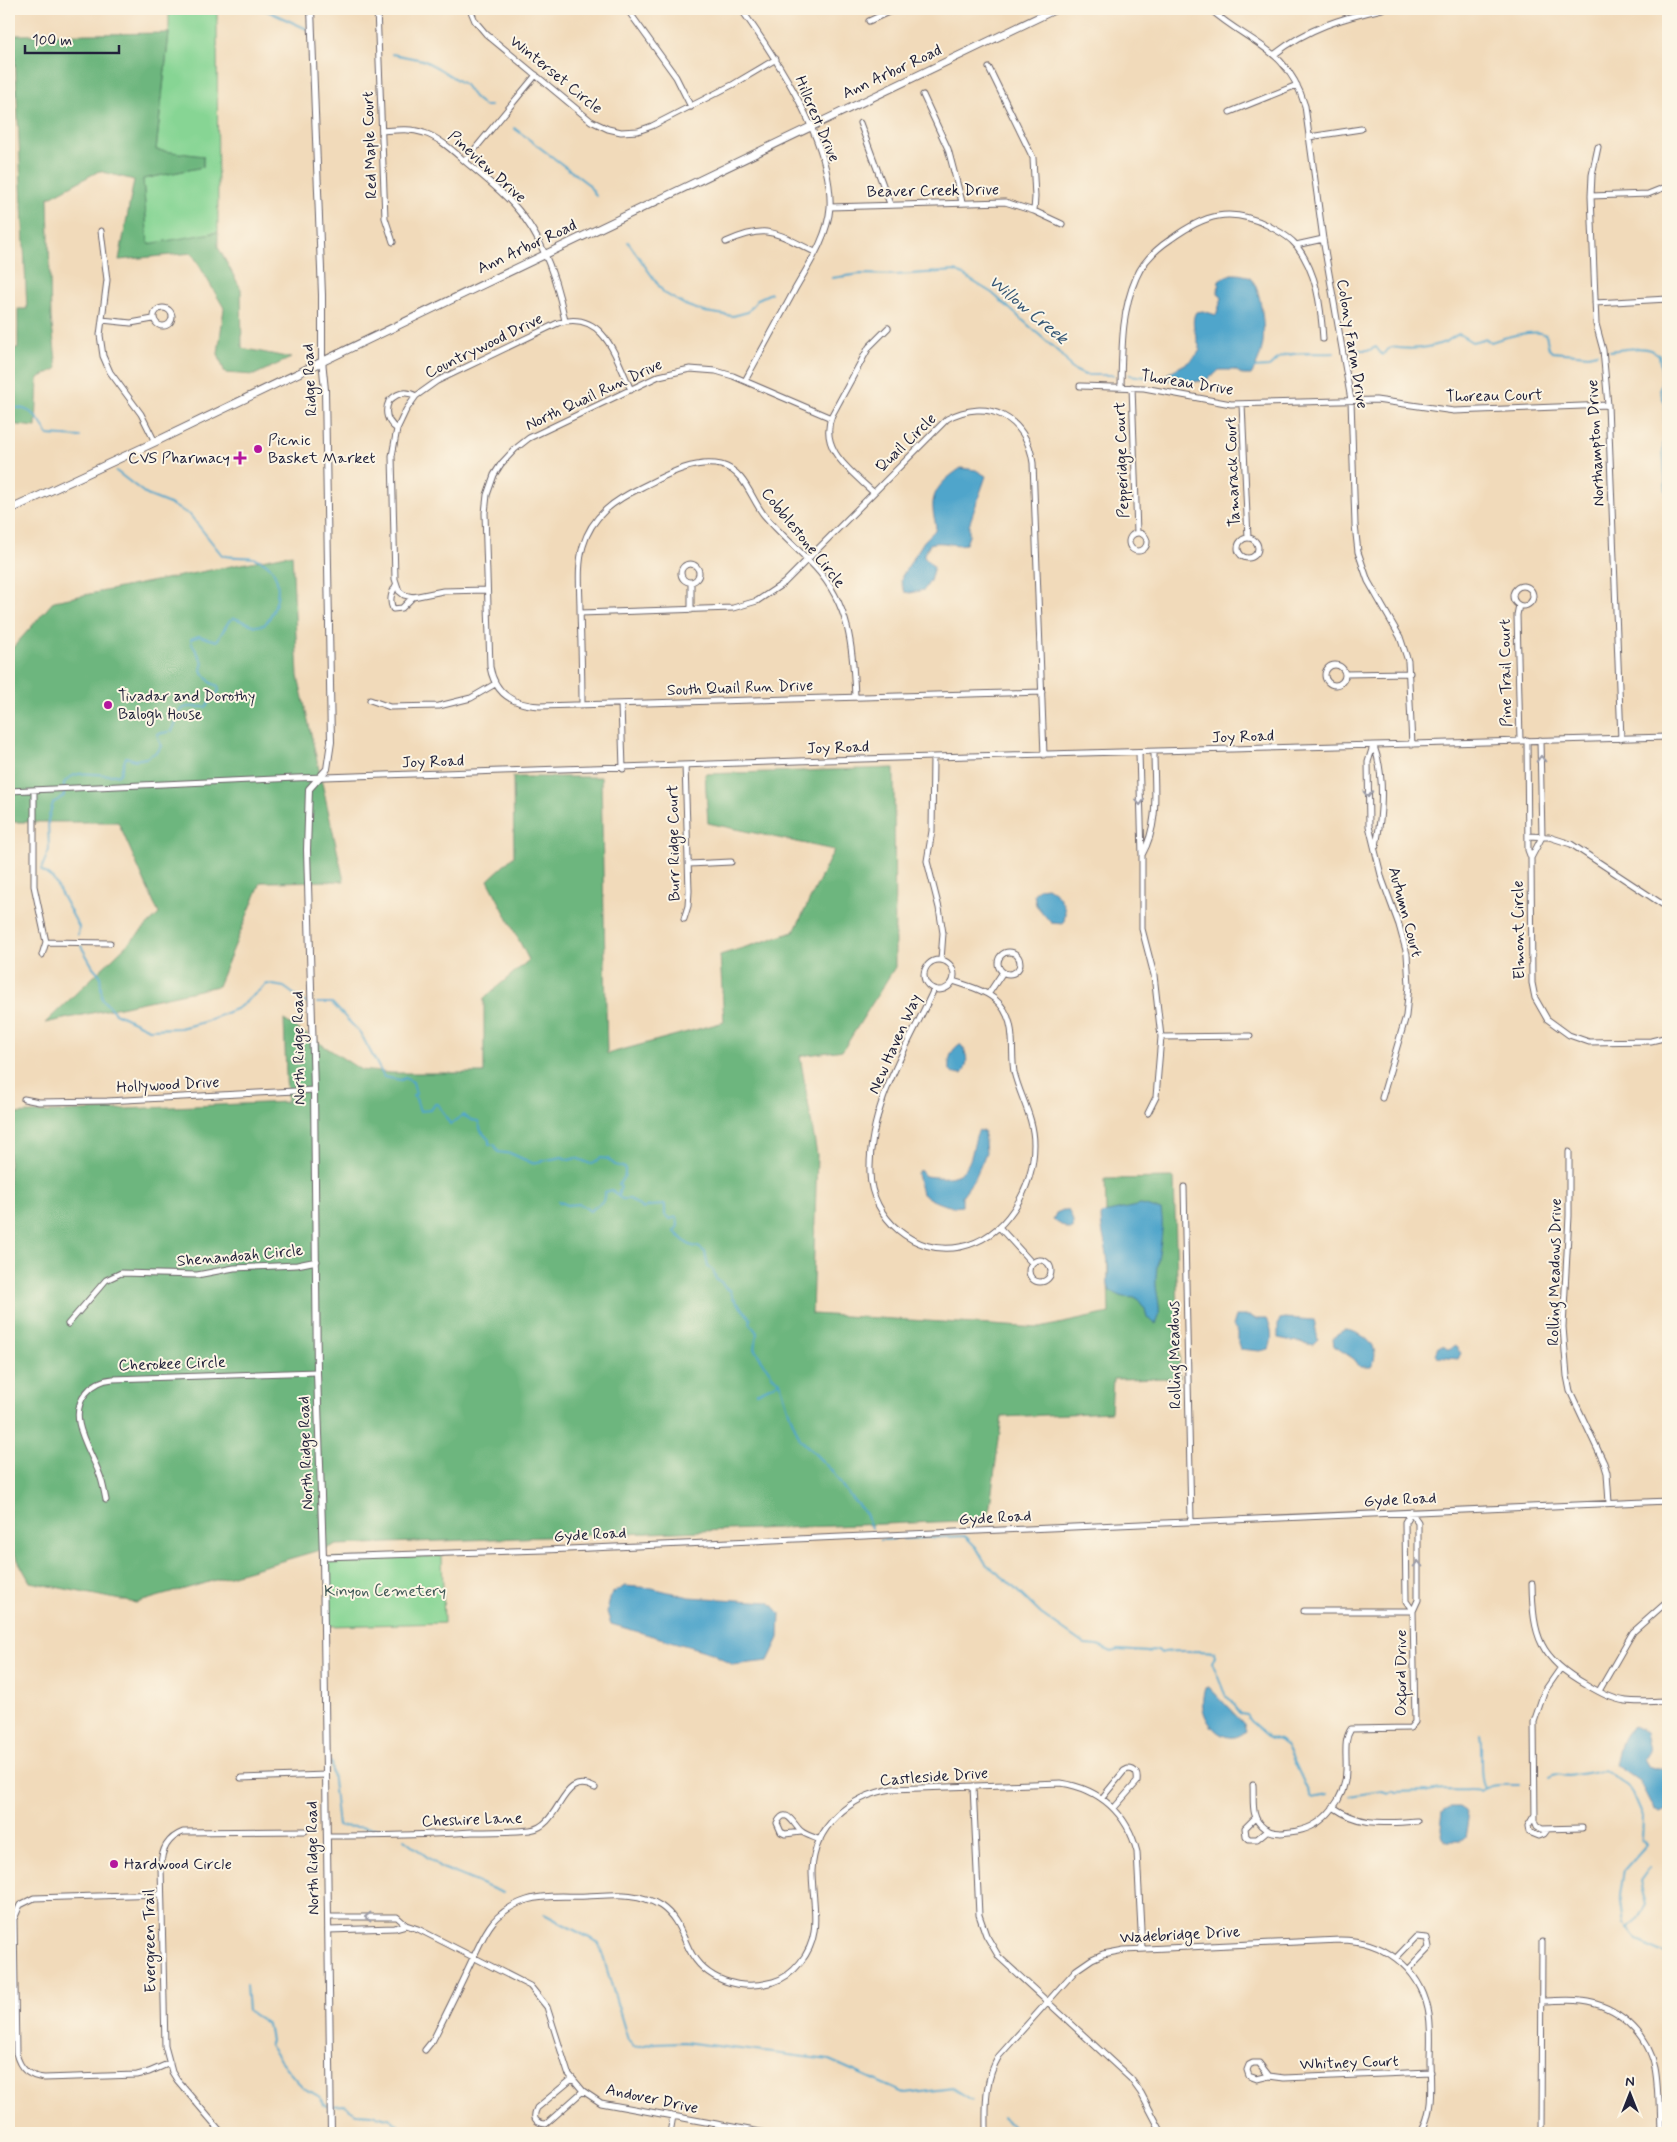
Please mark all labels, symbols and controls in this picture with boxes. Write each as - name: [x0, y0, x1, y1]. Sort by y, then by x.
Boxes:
- scale bar: [25, 22, 119, 54]
- text: 100 m: [32, 31, 72, 51]
- street label: Winterset Circle: [505, 31, 607, 119]
- street label: Ann Arbor Road: [839, 40, 945, 104]
- street label: Hillcrest Drive: [789, 73, 845, 165]
- street label: Red Maple Court: [358, 91, 382, 199]
- street label: Pineview Drive: [443, 126, 531, 208]
- street label: Beaver Creek Drive: [867, 179, 999, 203]
- street label: Ann Arbor Road: [474, 215, 580, 279]
- water label: Willow Creek: [983, 270, 1074, 351]
- street label: Colony Farm Drive: [1331, 278, 1373, 410]
- street label: Countrywood Drive: [422, 308, 546, 384]
- street label: Ridge Road: [298, 343, 323, 417]
- street label: North Quail Run Drive: [522, 354, 666, 436]
- street label: Thoreau Drive: [1139, 365, 1235, 401]
- street label: Northampton Drive: [1582, 379, 1610, 507]
- street label: Thoreau Court: [1445, 385, 1543, 407]
- street label: Pepperidge Court: [1109, 401, 1136, 519]
- street label: Quail Circle: [871, 409, 941, 477]
- street label: Tamarack Court: [1221, 417, 1245, 527]
- place label: Picnic Basket Market: [268, 430, 375, 469]
- marker: Picnic Basket Market: [252, 443, 264, 455]
- place label: CVS Pharmacy: [128, 448, 230, 469]
- marker: CVS Pharmacy: [234, 452, 246, 464]
- street label: Cobblestone Circle: [756, 483, 850, 593]
- street label: Pine Trail Court: [1495, 619, 1517, 727]
- street label: South Quail Run Drive: [666, 675, 814, 701]
- place label: Tivadar and Dorothy Balogh House: [118, 686, 255, 726]
- marker: Tivadar and Dorothy Balogh House: [102, 699, 114, 711]
- street label: Joy Road: [1212, 725, 1274, 749]
- street label: Joy Road: [807, 736, 869, 760]
- street label: Joy Road: [402, 750, 464, 774]
- one-way arrow: [1536, 755, 1546, 763]
- street label: Burr Ridge Court: [662, 784, 687, 901]
- one-way arrow: [1363, 790, 1373, 798]
- one-way arrow: [1135, 798, 1146, 806]
- street label: Autumn Court: [1383, 864, 1427, 960]
- street label: Elmont Circle: [1508, 880, 1530, 980]
- street label: North Ridge Road: [288, 991, 311, 1105]
- street label: New Haven Way: [864, 991, 926, 1097]
- street label: Hollywood Drive: [116, 1072, 220, 1098]
- street label: Rolling Meadows Drive: [1543, 1198, 1568, 1346]
- street label: Shenandoah Circle: [176, 1240, 305, 1272]
- street label: Rolling Meadows: [1164, 1301, 1187, 1409]
- street label: Cherokee Circle: [118, 1352, 226, 1376]
- street label: North Ridge Road: [294, 1396, 319, 1510]
- street label: Gyde Road: [1363, 1488, 1437, 1512]
- street label: Gyde Road: [958, 1506, 1032, 1530]
- street label: Gyde Road: [553, 1523, 627, 1547]
- one-way arrow: [1413, 1560, 1423, 1568]
- park label: Kinyon Cemetery: [324, 1581, 446, 1602]
- street label: Oxford Drive: [1391, 1630, 1414, 1716]
- street label: Castleside Drive: [879, 1763, 989, 1791]
- street label: North Ridge Road: [302, 1801, 325, 1915]
- street label: Cheshire Lane: [421, 1808, 523, 1832]
- place label: Hardwood Circle: [124, 1854, 232, 1875]
- marker: Hardwood Circle: [108, 1858, 120, 1870]
- street label: Evergreen Trail: [139, 1889, 162, 1993]
- one-way arrow: [364, 1912, 372, 1922]
- street label: Wadebridge Drive: [1119, 1921, 1241, 1950]
- street label: Whitney Court: [1299, 2051, 1399, 2075]
- north arrow: [1604, 2070, 1654, 2120]
- text: N: [1625, 2073, 1635, 2091]
- street label: Andover Drive: [604, 2079, 700, 2119]

